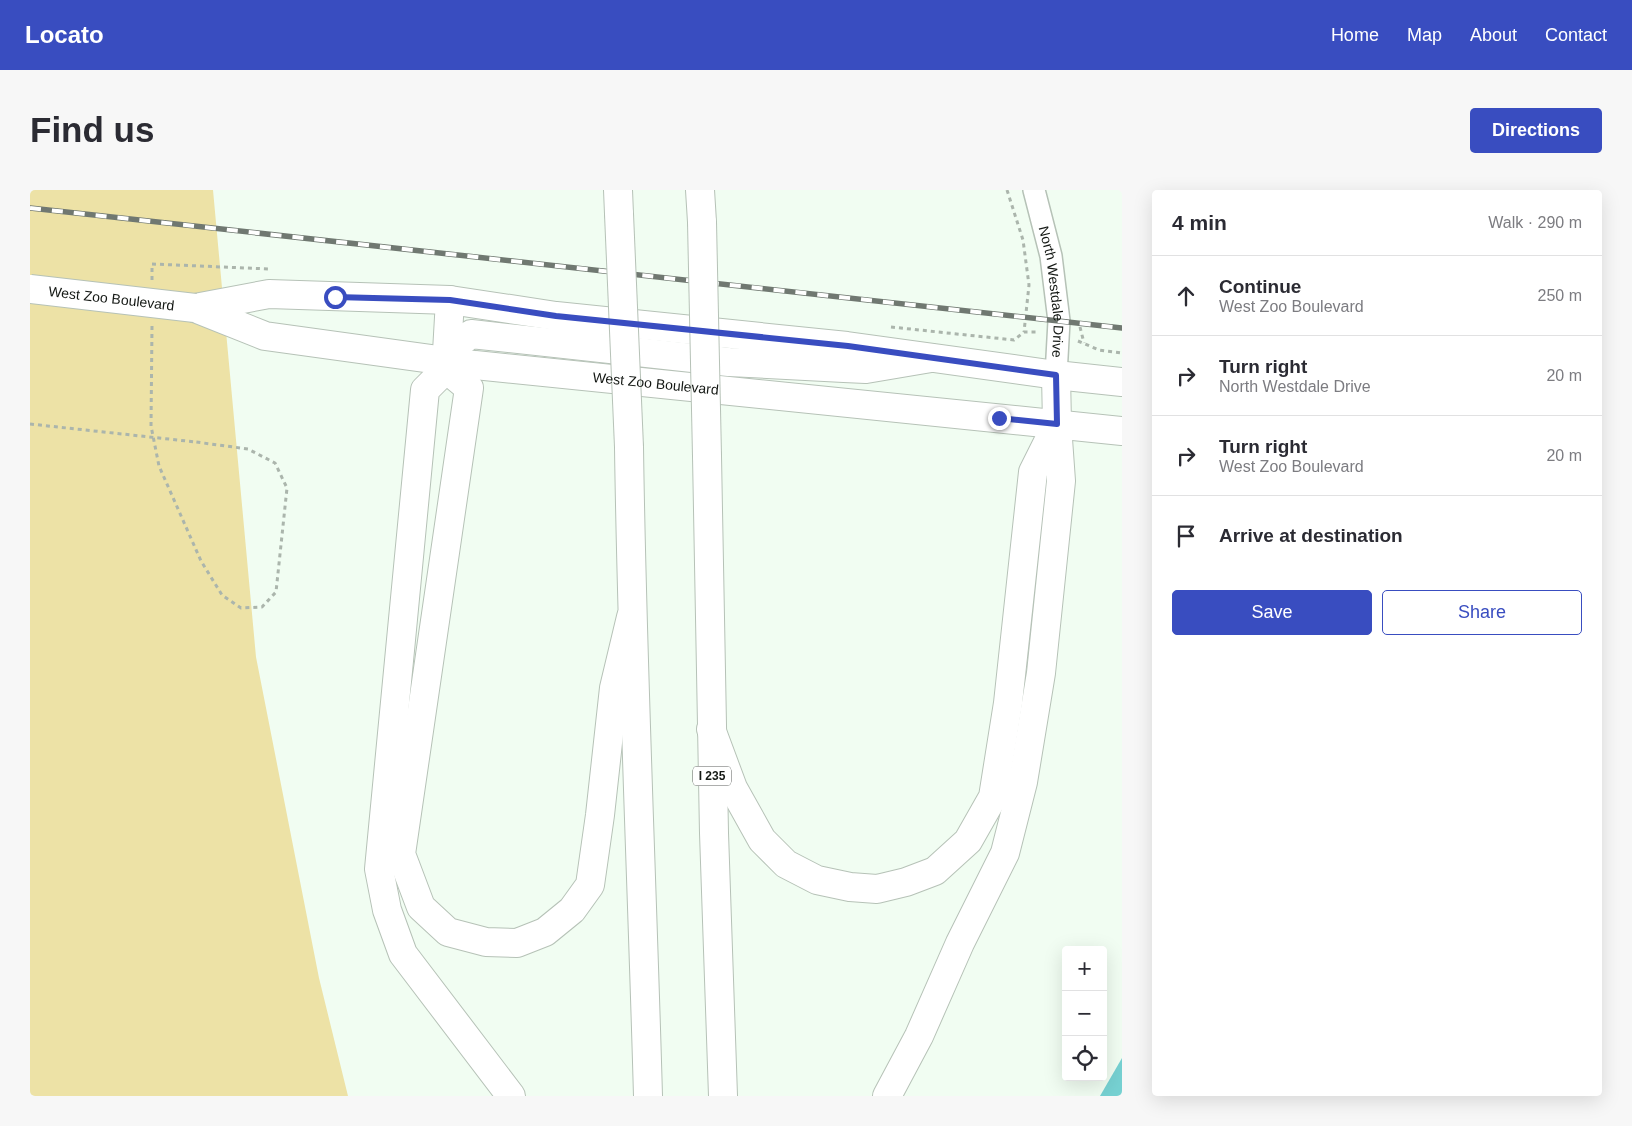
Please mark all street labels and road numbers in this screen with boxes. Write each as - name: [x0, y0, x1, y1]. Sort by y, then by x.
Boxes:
- street label: North Westdale Drive: [1036, 224, 1067, 358]
- street label: West Zoo Boulevard: [48, 283, 175, 314]
- street label: West Zoo Boulevard: [592, 369, 720, 398]
- road number: I 235: [693, 766, 731, 786]

